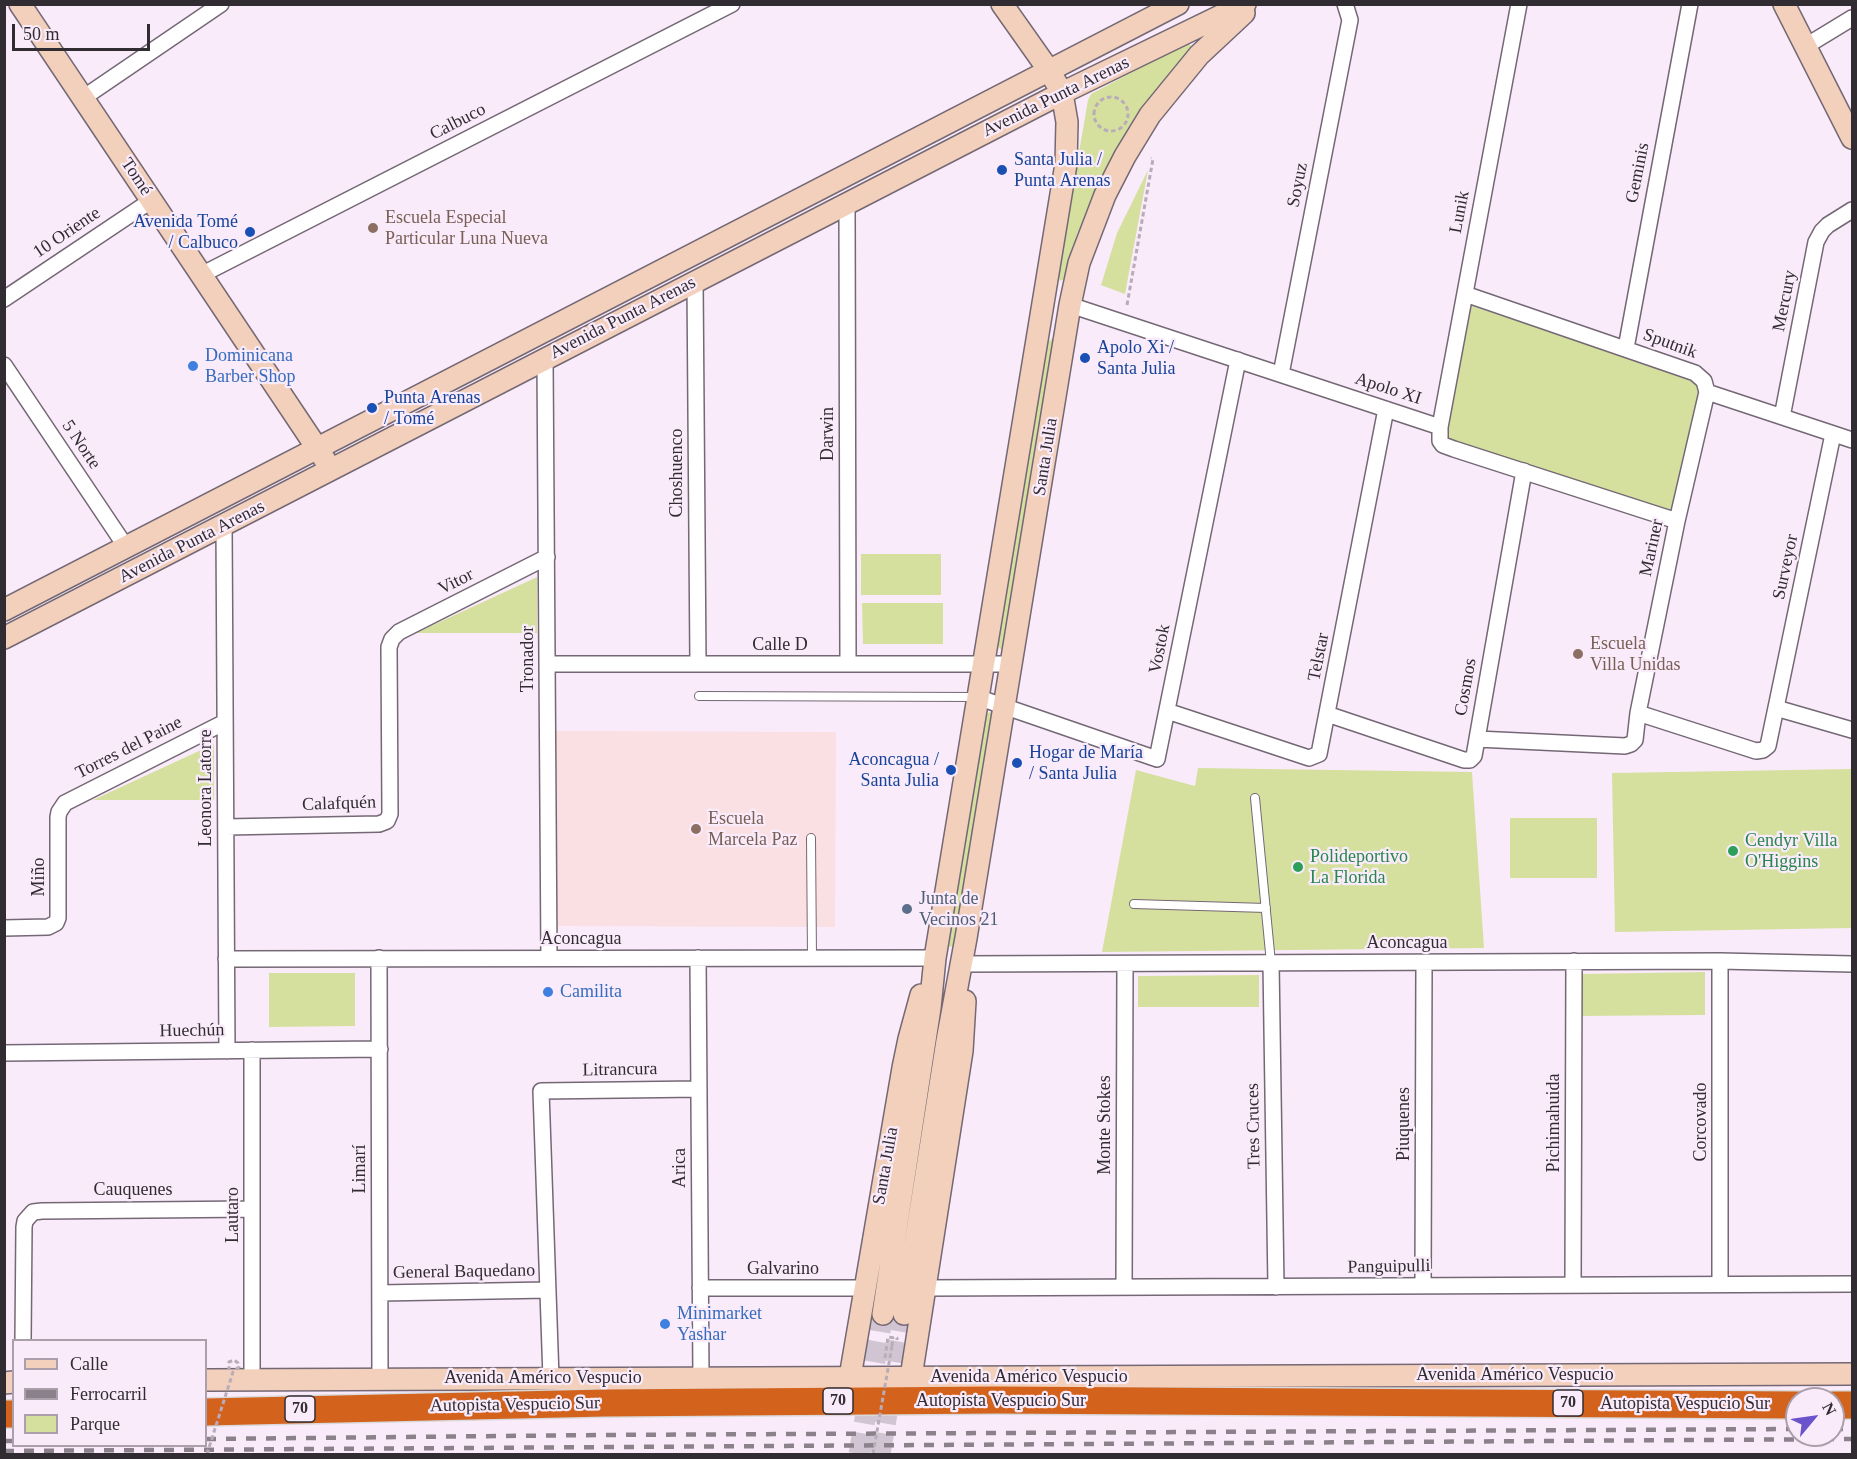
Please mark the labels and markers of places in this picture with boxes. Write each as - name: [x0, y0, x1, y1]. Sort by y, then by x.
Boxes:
- place label: Santa Julia / Punta Arenas: [1014, 149, 1110, 192]
- marker: Santa Julia / Punta Arenas: [995, 163, 1009, 177]
- place label: Escuela Especial Particular Luna Nueva: [385, 207, 548, 250]
- place label: Avenida Tomé / Calbuco: [133, 211, 238, 254]
- marker: Escuela Especial Particular Luna Nueva: [366, 221, 380, 235]
- marker: Avenida Tomé / Calbuco: [243, 225, 257, 239]
- place label: Apolo Xi / Santa Julia: [1097, 337, 1175, 380]
- place label: Dominicana Barber Shop: [205, 345, 295, 388]
- marker: Apolo Xi / Santa Julia: [1078, 351, 1092, 365]
- marker: Dominicana Barber Shop: [186, 359, 200, 373]
- place label: Punta Arenas / Tomé: [384, 387, 480, 430]
- marker: Punta Arenas / Tomé: [365, 401, 379, 415]
- place label: Escuela Villa Unidas: [1590, 633, 1680, 676]
- marker: Escuela Villa Unidas: [1571, 647, 1585, 661]
- place label: Hogar de María / Santa Julia: [1029, 742, 1143, 784]
- place label: Aconcagua / Santa Julia: [849, 749, 939, 792]
- marker: Hogar de María / Santa Julia: [1010, 756, 1024, 770]
- marker: Aconcagua / Santa Julia: [944, 763, 958, 777]
- place label: Escuela Marcela Paz: [708, 808, 797, 850]
- marker: Escuela Marcela Paz: [689, 822, 703, 836]
- place label: Cendyr Villa O'Higgins: [1745, 830, 1837, 872]
- marker: Cendyr Villa O'Higgins: [1726, 844, 1740, 858]
- place label: Polideportivo La Florida: [1310, 846, 1408, 888]
- marker: Polideportivo La Florida: [1291, 860, 1305, 874]
- place label: Junta de Vecinos 21: [919, 888, 998, 930]
- marker: Junta de Vecinos 21: [900, 902, 914, 916]
- place label: Camilita: [560, 981, 622, 1003]
- marker: Camilita: [541, 985, 555, 999]
- place label: Minimarket Yashar: [677, 1303, 762, 1346]
- marker: Minimarket Yashar: [658, 1317, 672, 1331]

